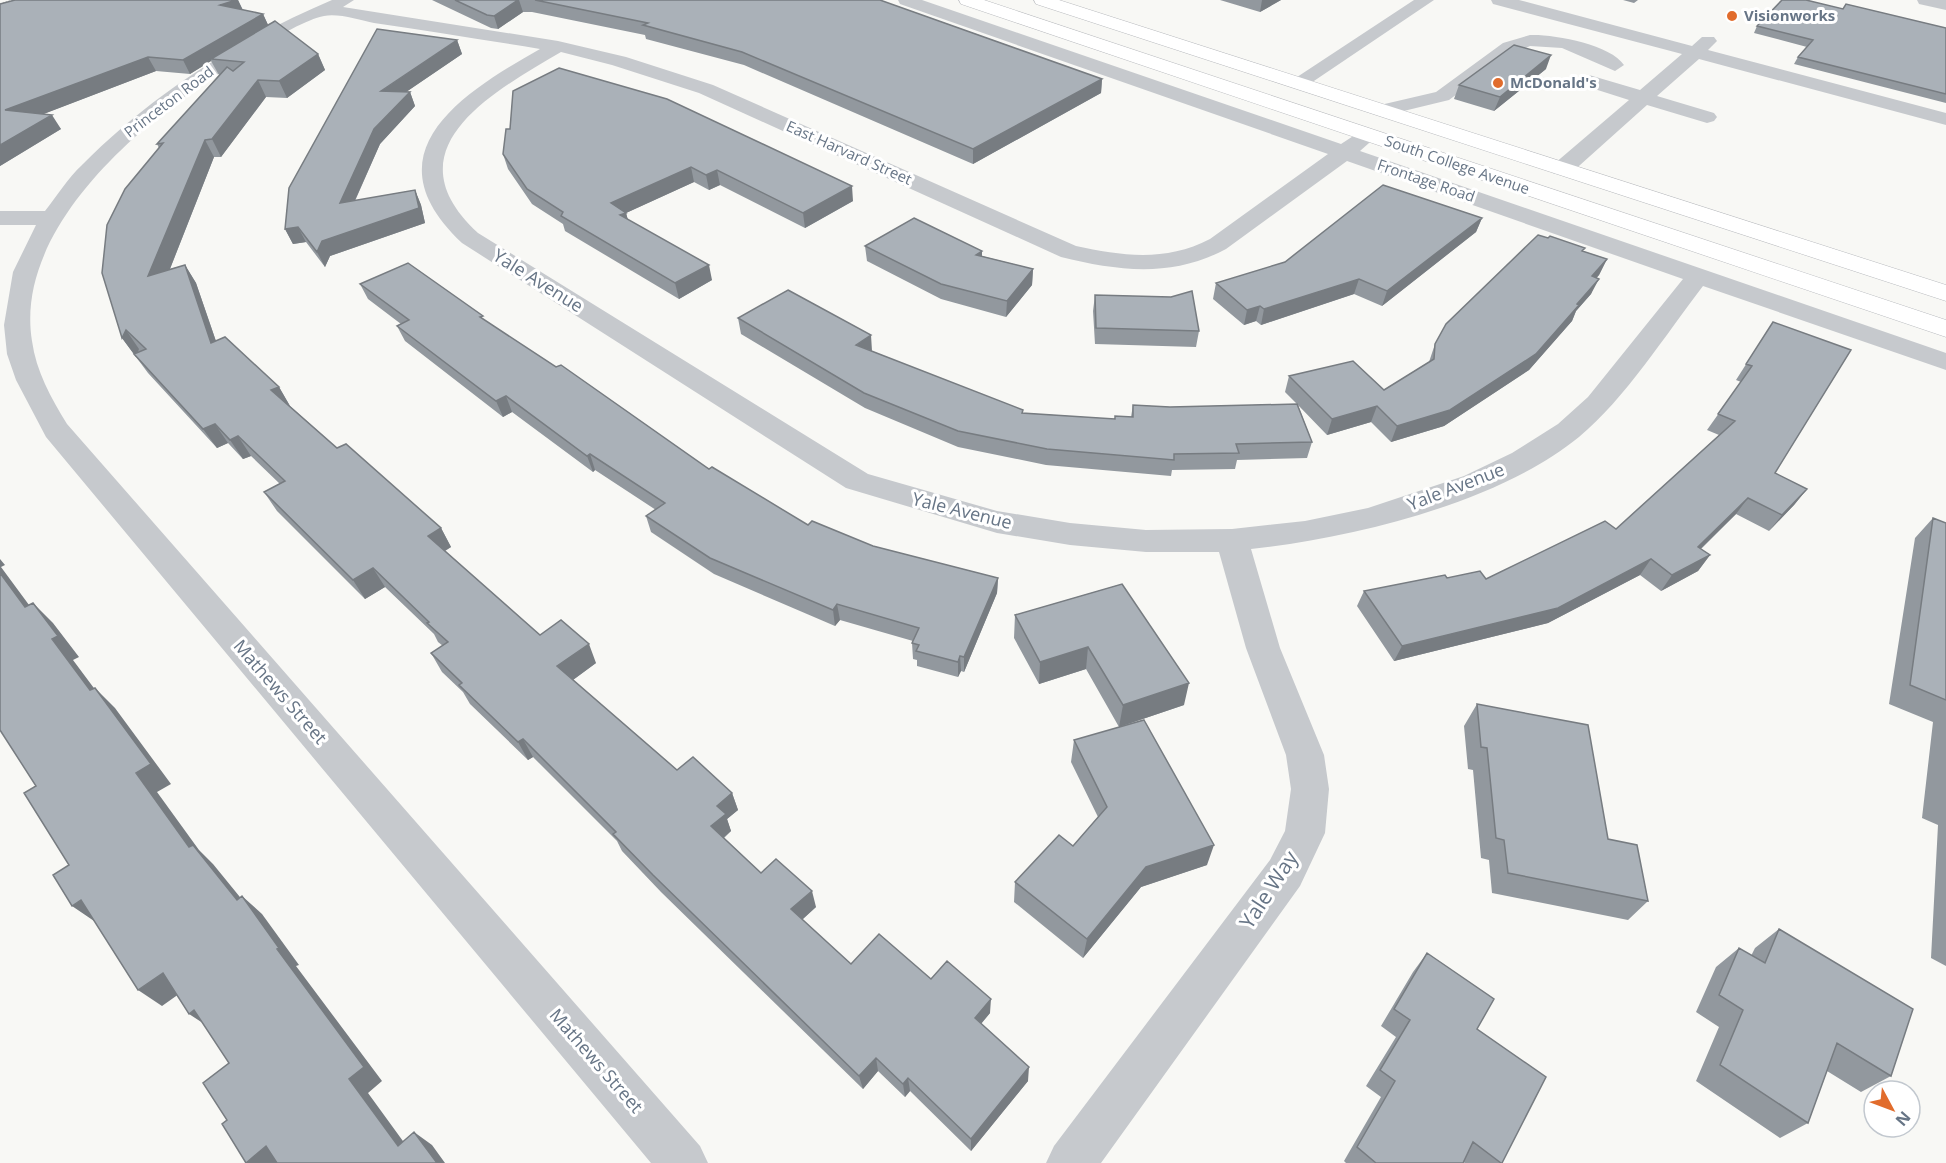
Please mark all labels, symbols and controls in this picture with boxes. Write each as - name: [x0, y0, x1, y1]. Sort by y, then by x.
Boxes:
- place label: Visionworks: [1744, 5, 1835, 25]
- marker: Visionworks: [1725, 9, 1739, 23]
- street label: Princeton Road: [120, 61, 217, 141]
- place label: McDonald's: [1510, 72, 1597, 92]
- marker: McDonald's: [1491, 76, 1505, 90]
- street label: East Harvard Street: [783, 115, 915, 189]
- street label: South College Avenue: [1382, 130, 1532, 198]
- street label: Frontage Road: [1375, 154, 1478, 206]
- street label: Yale Avenue: [489, 243, 588, 317]
- street label: Yale Avenue: [1404, 457, 1508, 516]
- street label: Yale Avenue: [910, 486, 1015, 534]
- street label: Mathews Street: [229, 634, 333, 749]
- street label: Yale Way: [1233, 845, 1304, 934]
- street label: Mathews Street: [545, 1003, 649, 1118]
- north arrow: [1862, 1079, 1922, 1139]
- text: N: [1891, 1107, 1916, 1131]

